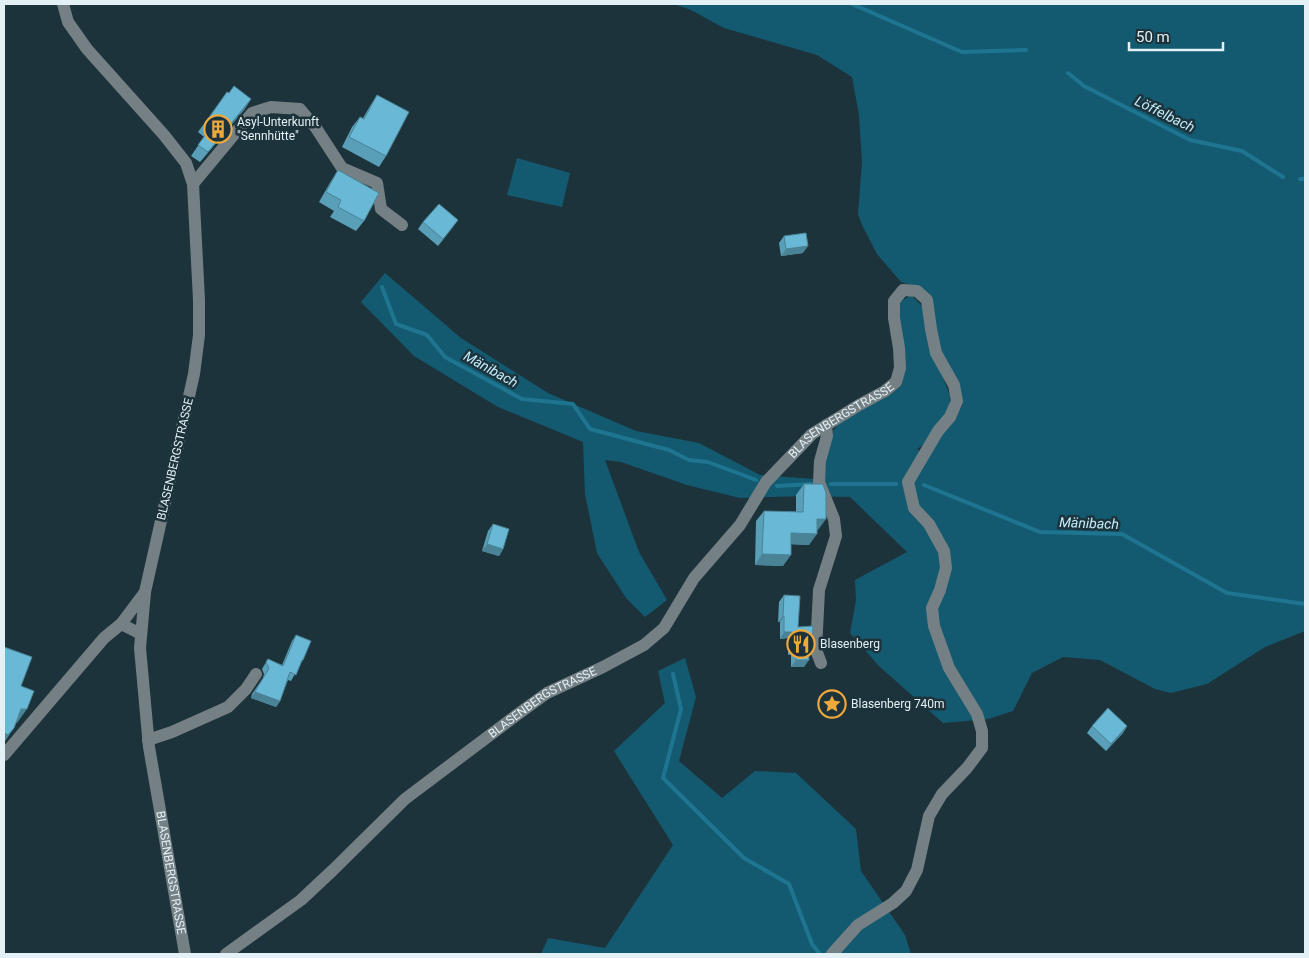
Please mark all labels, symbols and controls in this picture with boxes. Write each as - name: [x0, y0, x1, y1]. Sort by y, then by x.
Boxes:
- scale bar: [1129, 20, 1223, 52]
- text: 50 m: [1136, 28, 1170, 46]
- water label: Löffelbach: [1133, 93, 1197, 135]
- building icon: Asyl-Unterkunft "Sennhütte": [203, 114, 233, 144]
- place label: Asyl-Unterkunft "Sennhütte": [237, 115, 319, 143]
- water label: Mänibach: [461, 348, 521, 390]
- street label: BLASENBERGSTRASSE: [786, 380, 897, 461]
- street label: BLASENBERGSTRASSE: [154, 396, 196, 521]
- water label: Mänibach: [1059, 514, 1119, 532]
- restaurant icon: Blasenberg: [786, 629, 816, 659]
- place label: Blasenberg: [820, 637, 880, 651]
- street label: BLASENBERGSTRASSE: [486, 664, 599, 741]
- place icon: Blasenberg 740m: [817, 689, 847, 719]
- place label: Blasenberg 740m: [851, 697, 945, 711]
- street label: BLASENBERGSTRASSE: [153, 810, 188, 936]

